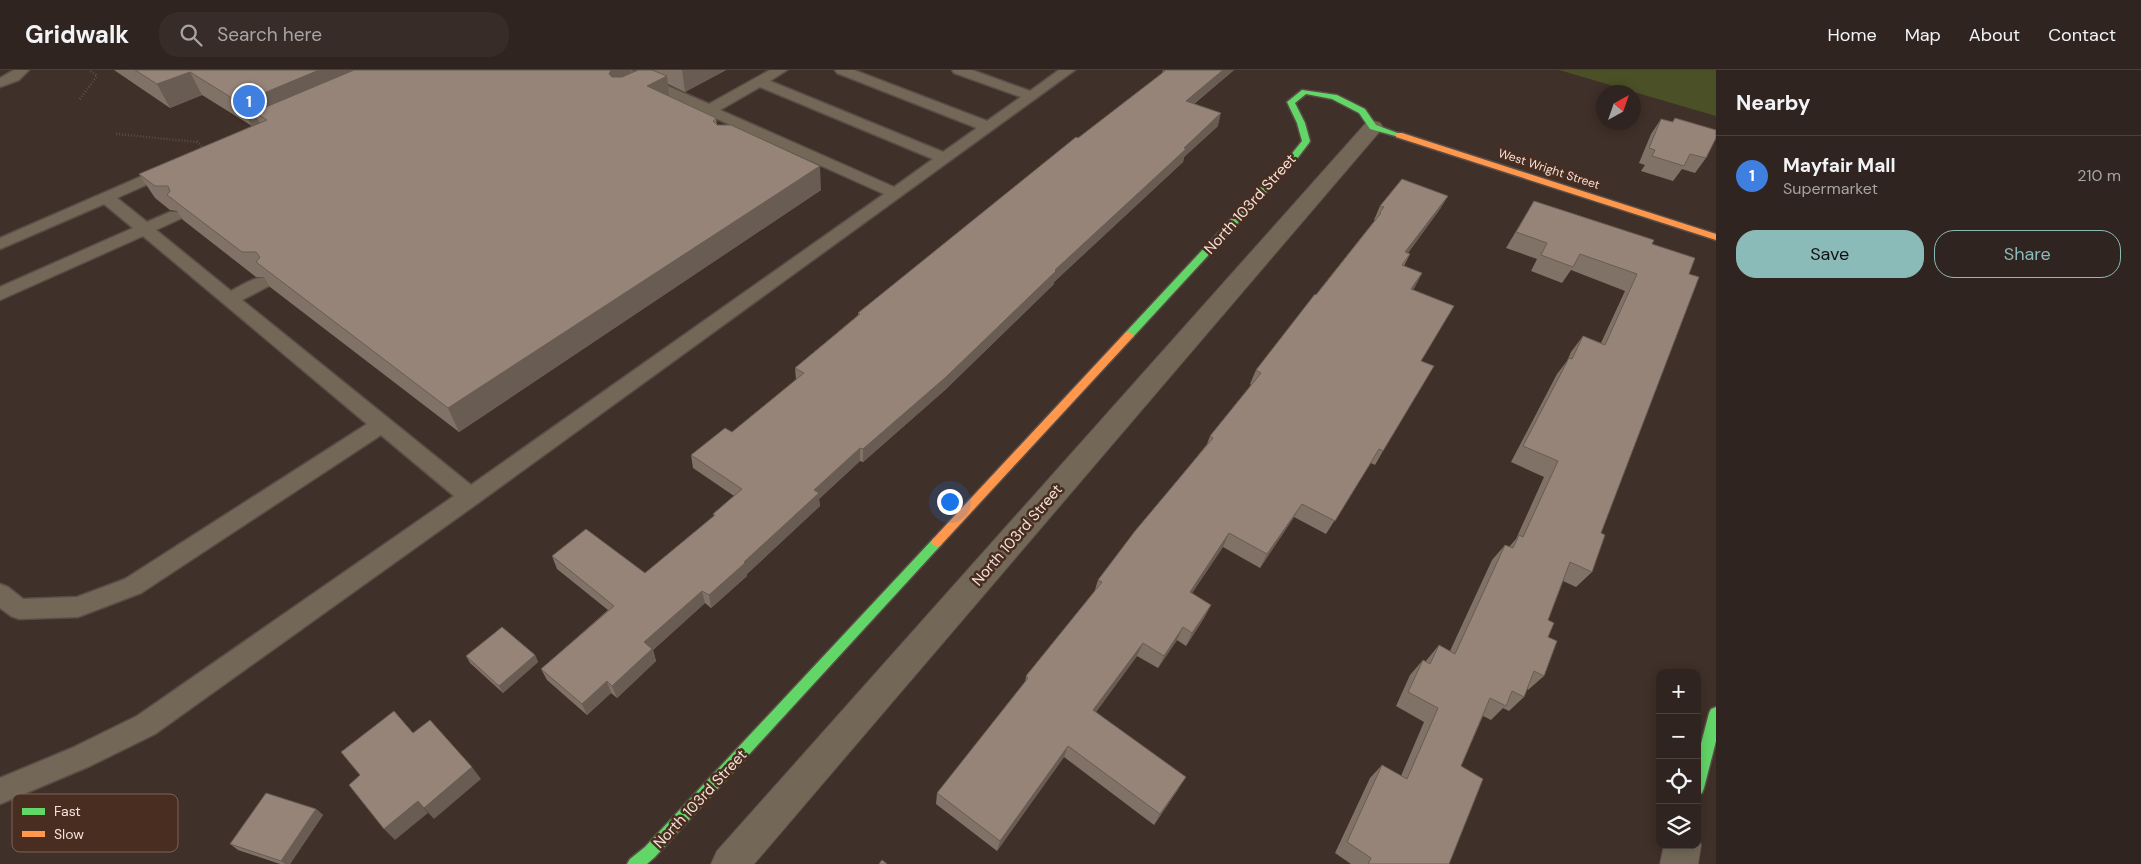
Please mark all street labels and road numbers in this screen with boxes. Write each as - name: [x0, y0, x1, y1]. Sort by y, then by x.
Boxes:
- street label: West Wright Street: [1496, 145, 1602, 193]
- street label: North 103rd Street: [1200, 150, 1300, 258]
- street label: North 103rd Street: [967, 480, 1067, 590]
- street label: North 103rd Street: [649, 745, 751, 853]

